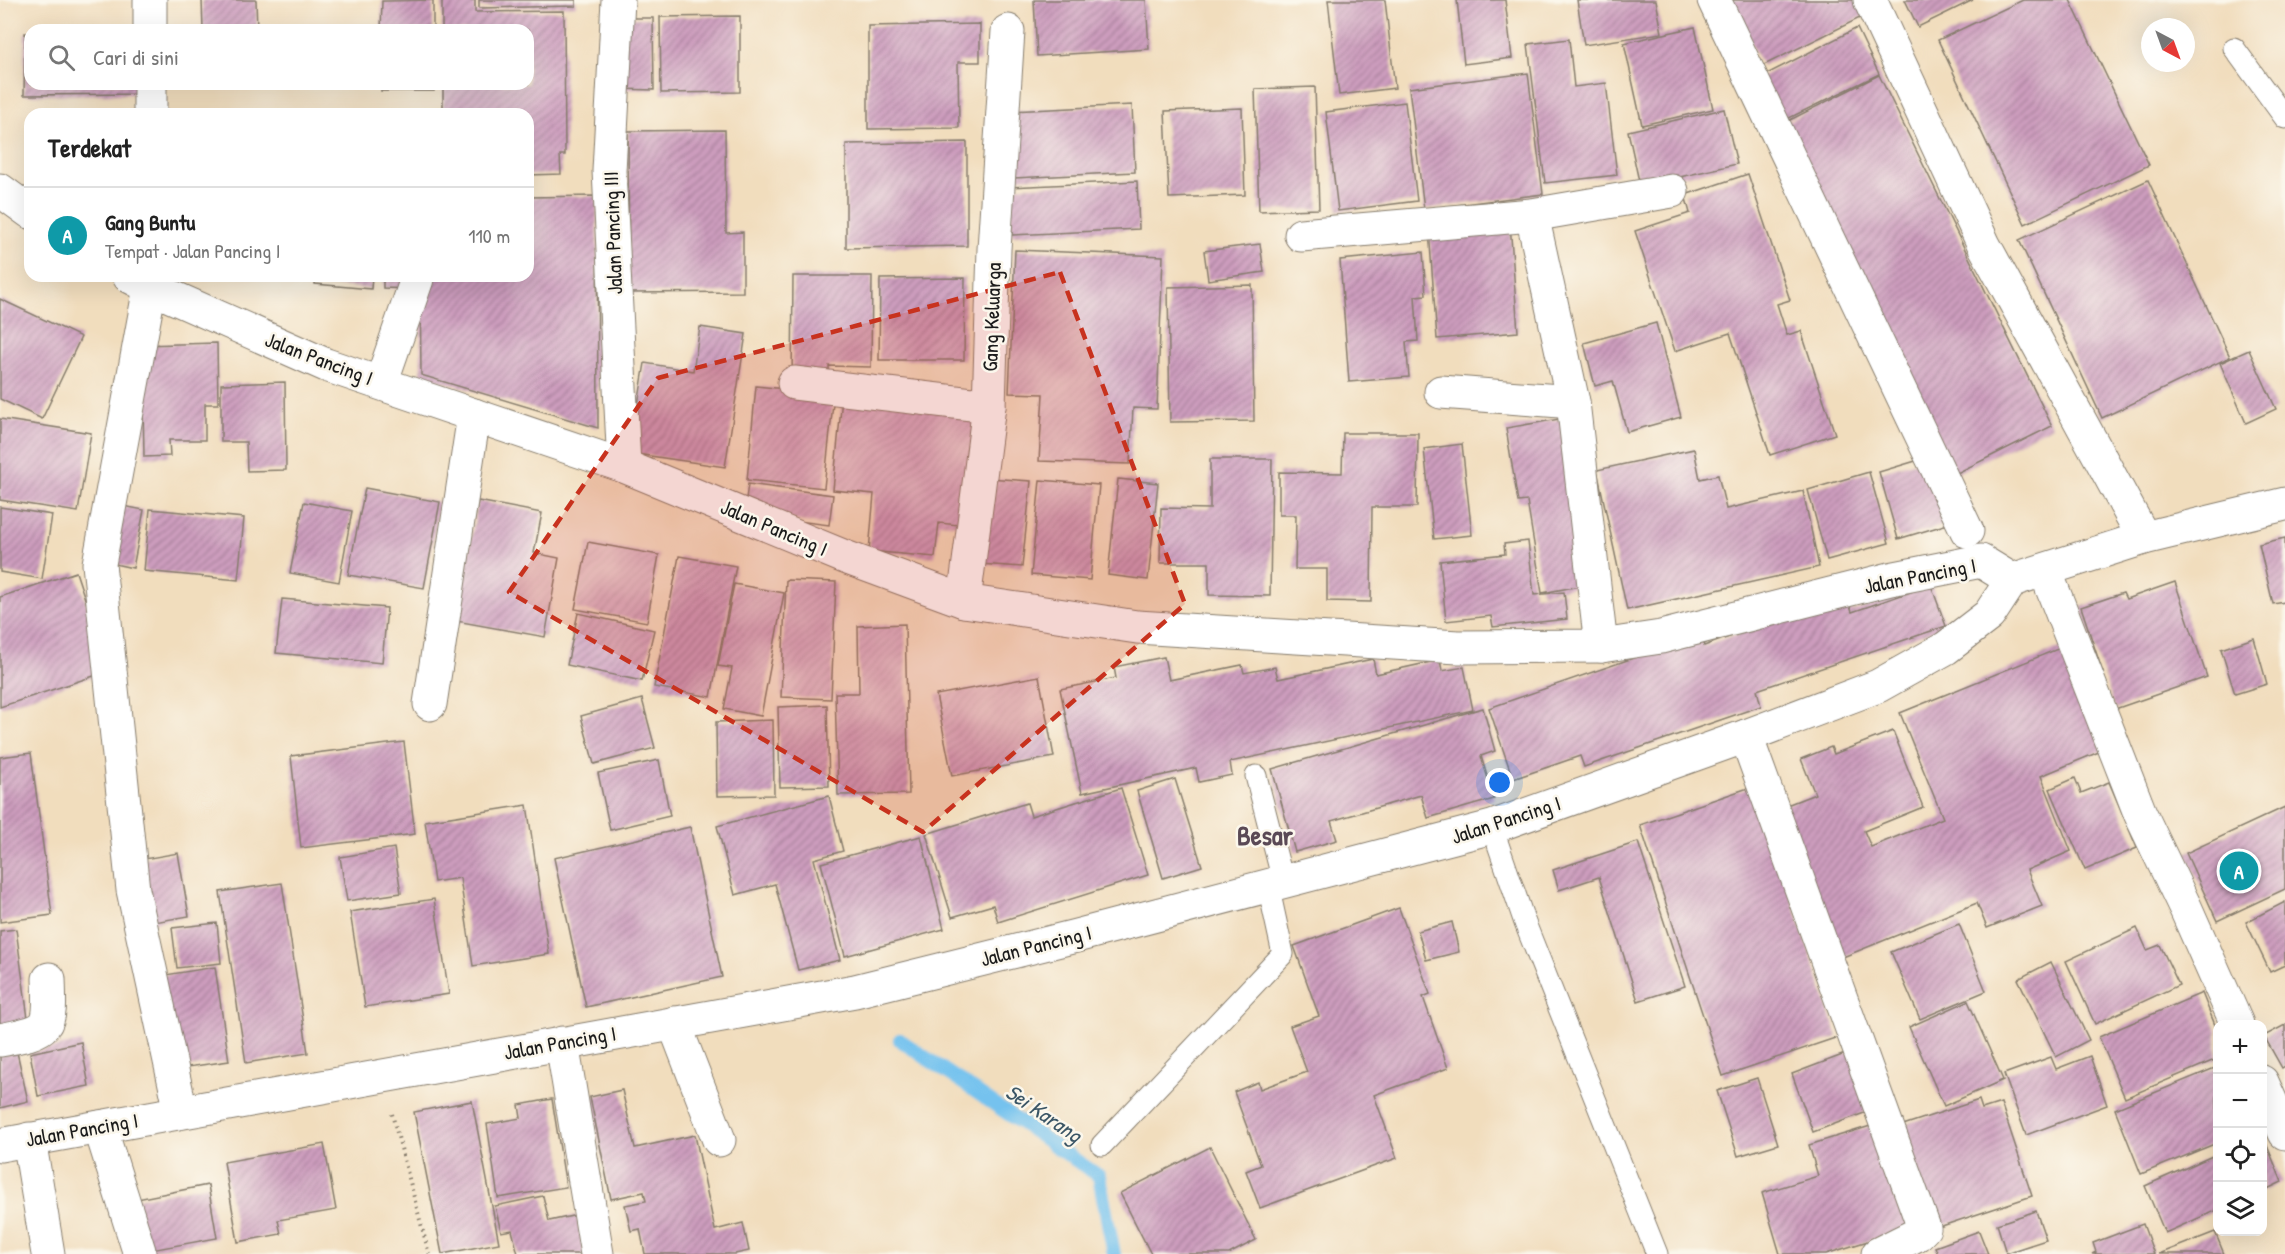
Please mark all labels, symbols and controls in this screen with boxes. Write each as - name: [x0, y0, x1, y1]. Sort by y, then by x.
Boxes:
- north arrow: [2141, 18, 2195, 72]
- search box: [24, 24, 534, 90]
- icon: search: [45, 41, 78, 74]
- text: Cari di sini: [93, 42, 179, 72]
- text: Terdekat: [48, 130, 131, 165]
- street label: Jalan Pancing III: [596, 171, 629, 295]
- text: Gang Buntu: [105, 207, 195, 237]
- text: A: [63, 222, 72, 249]
- text: 110 m: [468, 222, 510, 249]
- text: Tempat · Jalan Pancing I: [105, 237, 280, 264]
- street label: Gang Keluarga: [975, 262, 1008, 372]
- street label: Jalan Pancing I: [261, 325, 377, 392]
- street label: Jalan Pancing I: [716, 492, 832, 563]
- street label: Jalan Pancing I: [1861, 550, 1978, 601]
- your location: [1485, 768, 1514, 797]
- street label: Jalan Pancing I: [1447, 788, 1564, 851]
- district label: Besar: [1237, 817, 1294, 853]
- pin: A: [2220, 848, 2258, 894]
- street label: Jalan Pancing I: [977, 918, 1094, 973]
- street label: Jalan Pancing I: [502, 1018, 618, 1067]
- map controls: [2213, 1020, 2267, 1236]
- button: +: [2213, 1020, 2267, 1074]
- button: −: [2213, 1074, 2267, 1128]
- water label: Sei Karang: [1000, 1077, 1089, 1150]
- street label: Jalan Pancing I: [24, 1105, 140, 1154]
- button: locate: [2213, 1128, 2267, 1182]
- button: layers: [2213, 1182, 2267, 1236]

